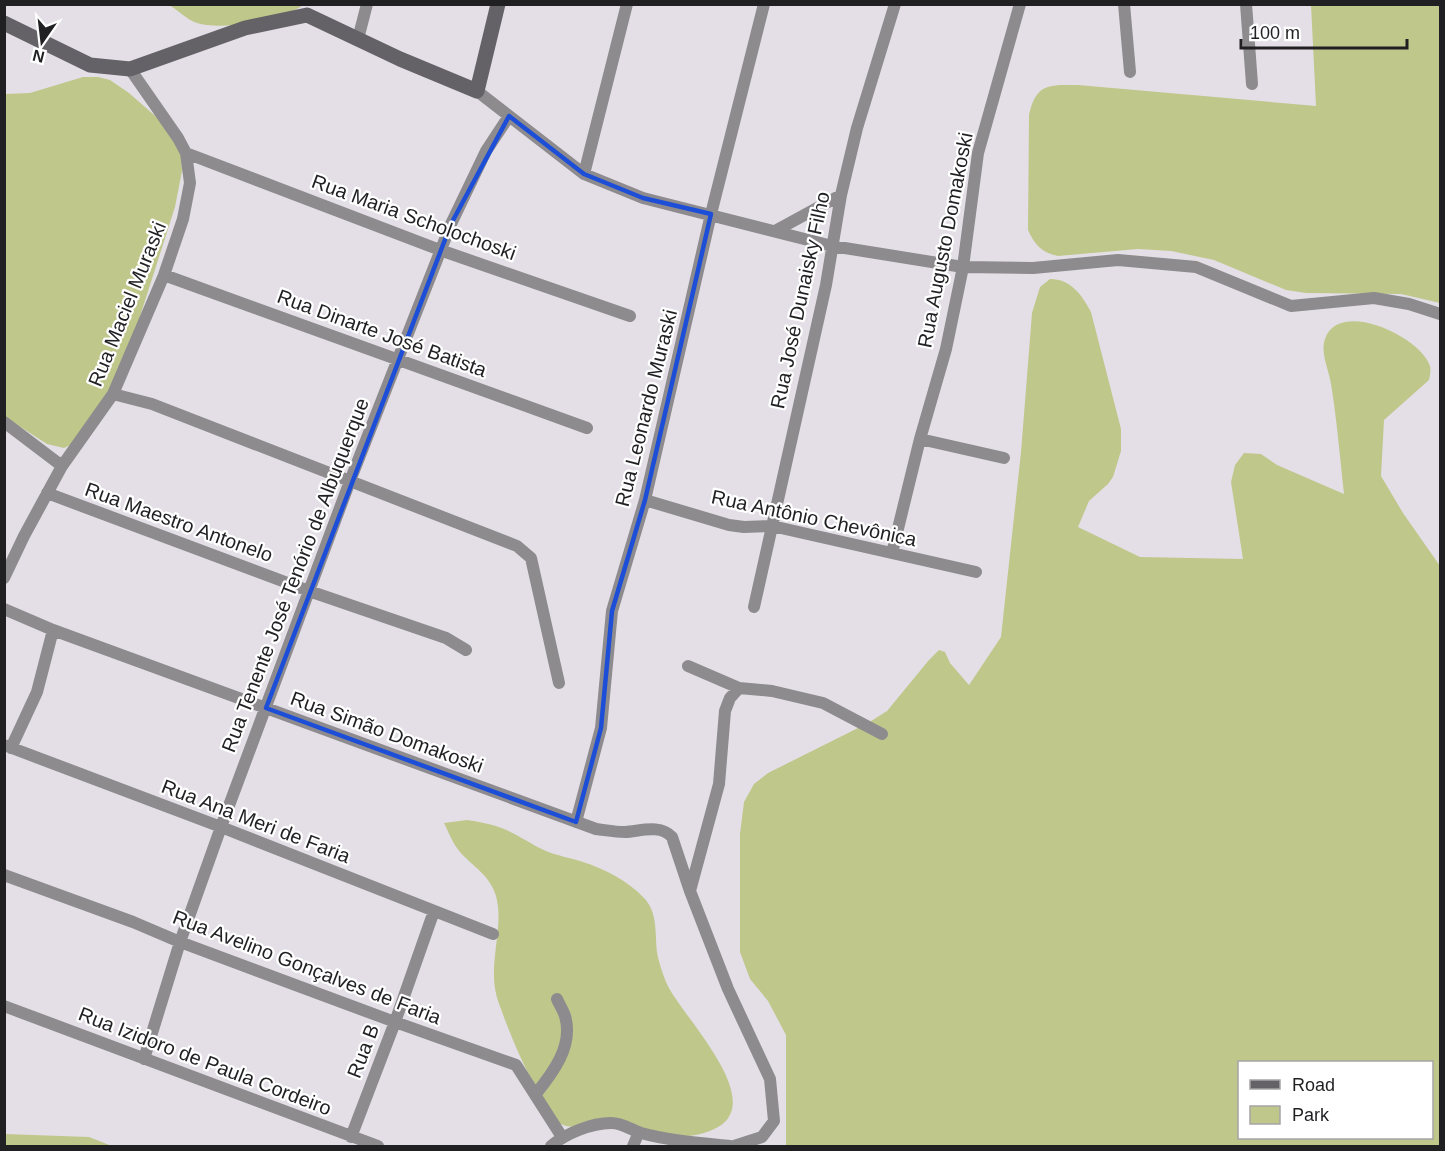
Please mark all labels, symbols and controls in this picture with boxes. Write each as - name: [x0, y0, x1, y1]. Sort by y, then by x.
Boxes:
- north arrow: [12, 12, 72, 72]
- scale bar: [1241, 12, 1408, 50]
- text: 100 m: [1250, 23, 1300, 43]
- text: N: [31, 46, 46, 66]
- street label: Rua Augusto Domakoski: [913, 130, 977, 350]
- street label: Rua Maria Scholochoski: [309, 170, 519, 264]
- street label: Rua José Dunaisky Filho: [766, 190, 834, 410]
- street label: Rua Maciel Muraski: [84, 218, 170, 390]
- street label: Rua Dinarte José Batista: [274, 285, 491, 381]
- street label: Rua Leonardo Muraski: [611, 307, 681, 509]
- street label: Rua Tenente José Tenório de Albuquerque: [217, 395, 373, 755]
- street label: Rua Maestro Antonelo: [82, 478, 276, 566]
- street label: Rua Antônio Chevônica: [709, 486, 919, 551]
- street label: Rua Simão Domakoski: [288, 687, 486, 777]
- street label: Rua Ana Meri de Faria: [159, 775, 354, 867]
- street label: Rua Avelino Gonçalves de Faria: [170, 906, 445, 1029]
- street label: Rua Izidoro de Paula Cordeiro: [75, 1003, 335, 1119]
- street label: Rua B: [343, 1021, 383, 1081]
- legend: [1238, 1061, 1433, 1139]
- text: Road: [1292, 1075, 1335, 1095]
- text: Park: [1292, 1105, 1330, 1125]

